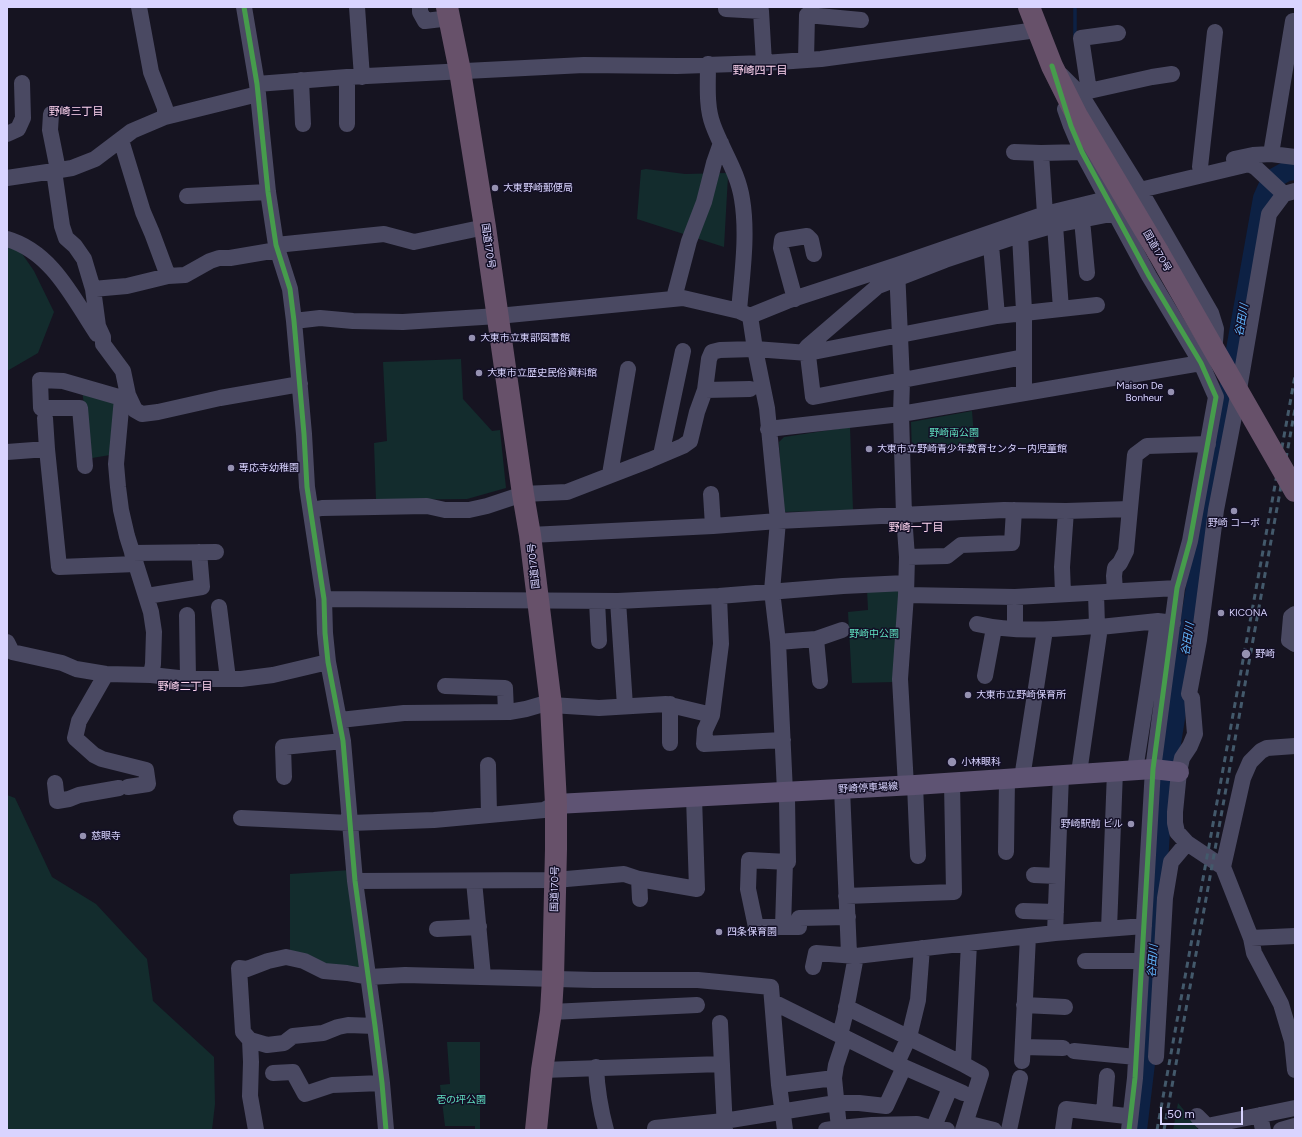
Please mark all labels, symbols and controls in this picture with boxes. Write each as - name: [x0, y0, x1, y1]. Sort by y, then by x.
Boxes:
- district label: 野崎四丁目: [733, 64, 787, 78]
- district label: 野崎三丁目: [49, 105, 103, 119]
- place label: 大東野崎郵便局: [503, 182, 573, 194]
- marker: 大東野崎郵便局: [490, 183, 500, 193]
- street label: 国道170号: [479, 222, 497, 270]
- street label: 国道170号: [1140, 228, 1174, 274]
- water label: 谷田川: [1233, 303, 1251, 337]
- place label: 大東市立東部図書館: [480, 332, 570, 344]
- marker: 大東市立東部図書館: [467, 333, 477, 343]
- place label: 大東市立歴史民俗資料館: [487, 367, 597, 379]
- marker: 大東市立歴史民俗資料館: [474, 368, 484, 378]
- place label: Maison De Bonheur: [1116, 380, 1163, 404]
- marker: Maison De Bonheur: [1166, 387, 1176, 397]
- park label: 野崎南公園: [929, 427, 979, 439]
- place label: 大東市立野崎青少年教育センター内児童館: [877, 443, 1067, 455]
- marker: 大東市立野崎青少年教育センター内児童館: [864, 444, 874, 454]
- place label: 専応寺幼稚園: [239, 462, 299, 474]
- marker: 専応寺幼稚園: [226, 463, 236, 473]
- marker: 野崎 コーポ: [1229, 506, 1239, 516]
- place label: 野崎 コーポ: [1208, 517, 1260, 529]
- district label: 野崎一丁目: [889, 521, 943, 535]
- street label: 国道170号: [526, 543, 542, 589]
- place label: KICONA: [1229, 607, 1267, 619]
- marker: KICONA: [1216, 608, 1226, 618]
- water label: 谷田川: [1179, 622, 1197, 656]
- park label: 野崎中公園: [849, 628, 899, 640]
- marker: 野崎: [1240, 648, 1252, 660]
- place label: 野崎: [1255, 648, 1275, 660]
- district label: 野崎二丁目: [158, 680, 212, 694]
- place label: 大東市立野崎保育所: [976, 689, 1066, 701]
- marker: 大東市立野崎保育所: [963, 690, 973, 700]
- marker: 小林眼科: [946, 756, 958, 768]
- place label: 小林眼科: [961, 756, 1001, 768]
- street label: 野崎停車場線: [838, 780, 898, 796]
- place label: 野崎駅前 ビル: [1061, 818, 1123, 830]
- marker: 野崎駅前 ビル: [1126, 819, 1136, 829]
- place label: 慈眼寺: [91, 830, 121, 842]
- marker: 慈眼寺: [78, 831, 88, 841]
- street label: 国道170号: [549, 866, 561, 912]
- place label: 四条保育園: [727, 926, 777, 938]
- marker: 四条保育園: [714, 927, 724, 937]
- water label: 谷田川: [1145, 944, 1161, 978]
- park label: 壱の坪公園: [436, 1094, 486, 1106]
- scale bar: [1162, 1099, 1245, 1125]
- text: 50 m: [1167, 1107, 1195, 1121]

